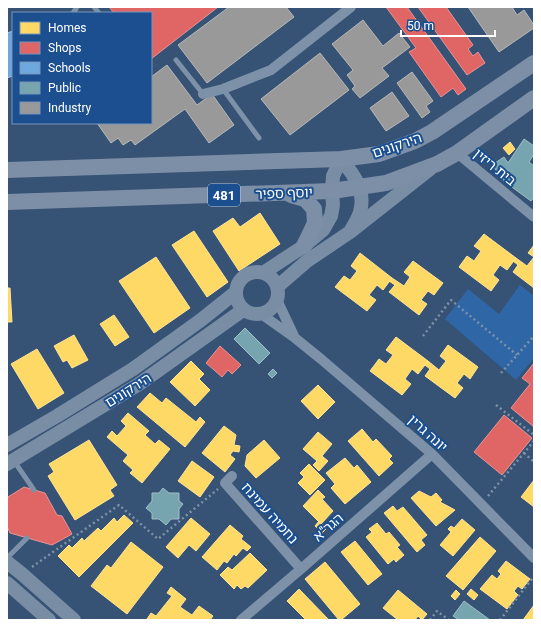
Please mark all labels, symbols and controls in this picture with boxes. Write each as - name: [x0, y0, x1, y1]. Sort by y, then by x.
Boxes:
- legend: [12, 12, 152, 124]
- scale bar: [401, 12, 495, 38]
- text: 50 m: [407, 19, 434, 33]
- text: Homes: [48, 21, 86, 35]
- text: Shops: [48, 41, 82, 55]
- text: Schools: [48, 61, 91, 75]
- text: Public: [48, 81, 81, 95]
- text: Industry: [48, 101, 92, 115]
- street label: הירקונים: [370, 129, 424, 161]
- street label: בית ריזין: [471, 145, 519, 189]
- road number: 481: [208, 184, 240, 206]
- street label: יוסף ספיר: [255, 184, 313, 202]
- street label: הירקונים: [102, 370, 154, 410]
- street label: יונה גרין: [405, 411, 451, 455]
- street label: נחמיה עמינח: [239, 479, 301, 547]
- street label: הגר"א: [310, 510, 346, 544]

